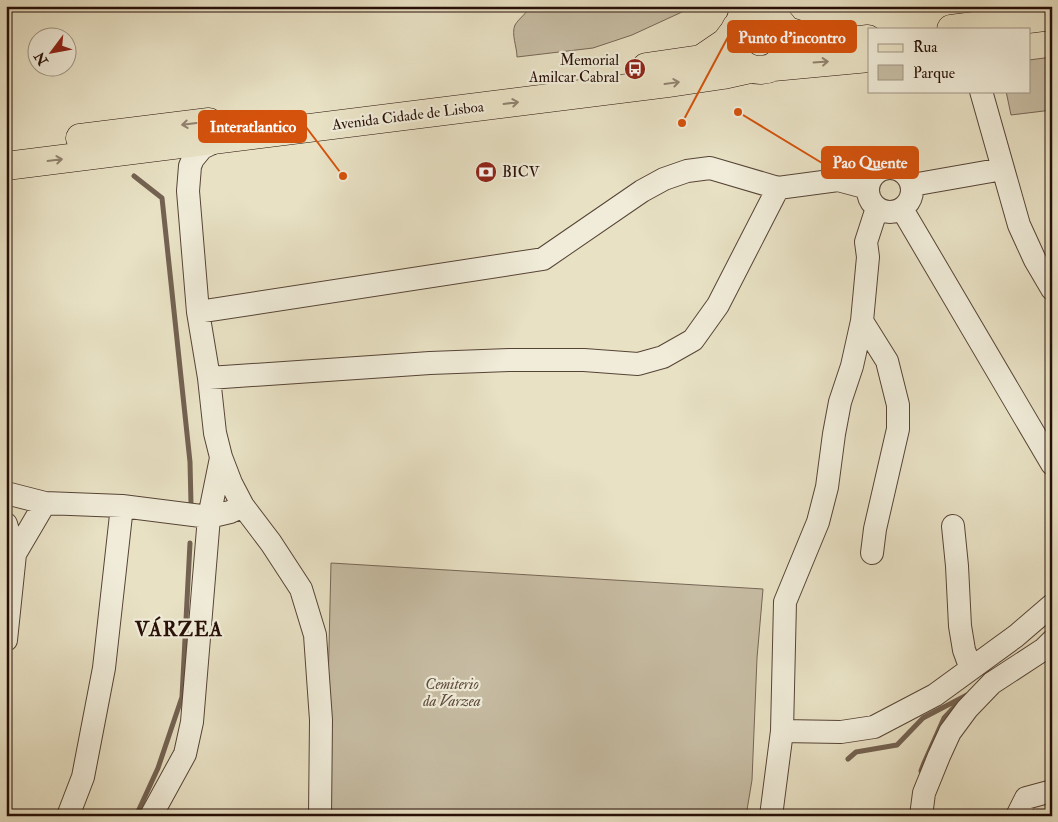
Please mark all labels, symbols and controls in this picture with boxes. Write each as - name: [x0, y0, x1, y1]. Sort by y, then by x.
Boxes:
- callout: Punto d'incontro: [728, 21, 856, 52]
- north arrow: [28, 28, 78, 78]
- text: Punto d'incontro: [738, 28, 846, 48]
- legend: [868, 28, 1030, 92]
- text: Rua: [913, 38, 938, 57]
- text: N: [31, 48, 52, 69]
- place label: Memorial Amilcar Cabral: [528, 51, 619, 87]
- bus stop icon: Memorial Amilcar Cabral: [623, 57, 647, 81]
- one-way arrow: [813, 58, 829, 67]
- text: Parque: [913, 64, 955, 83]
- one-way arrow: [664, 77, 680, 87]
- street label: Avenida Cidade de Lisboa: [330, 97, 486, 135]
- one-way arrow: [503, 98, 519, 108]
- callout: Interatlantico: [199, 111, 306, 142]
- text: Interatlantico: [210, 117, 297, 137]
- one-way arrow: [182, 119, 198, 129]
- callout: Pao Quente: [822, 147, 918, 178]
- text: Pao Quente: [832, 153, 908, 173]
- one-way arrow: [46, 155, 62, 165]
- bank icon: BICV: [474, 160, 498, 184]
- place label: BICV: [502, 163, 541, 182]
- district label: VÁRZEA: [134, 616, 223, 642]
- park label: Cemiterio da Varzea: [422, 675, 481, 711]

